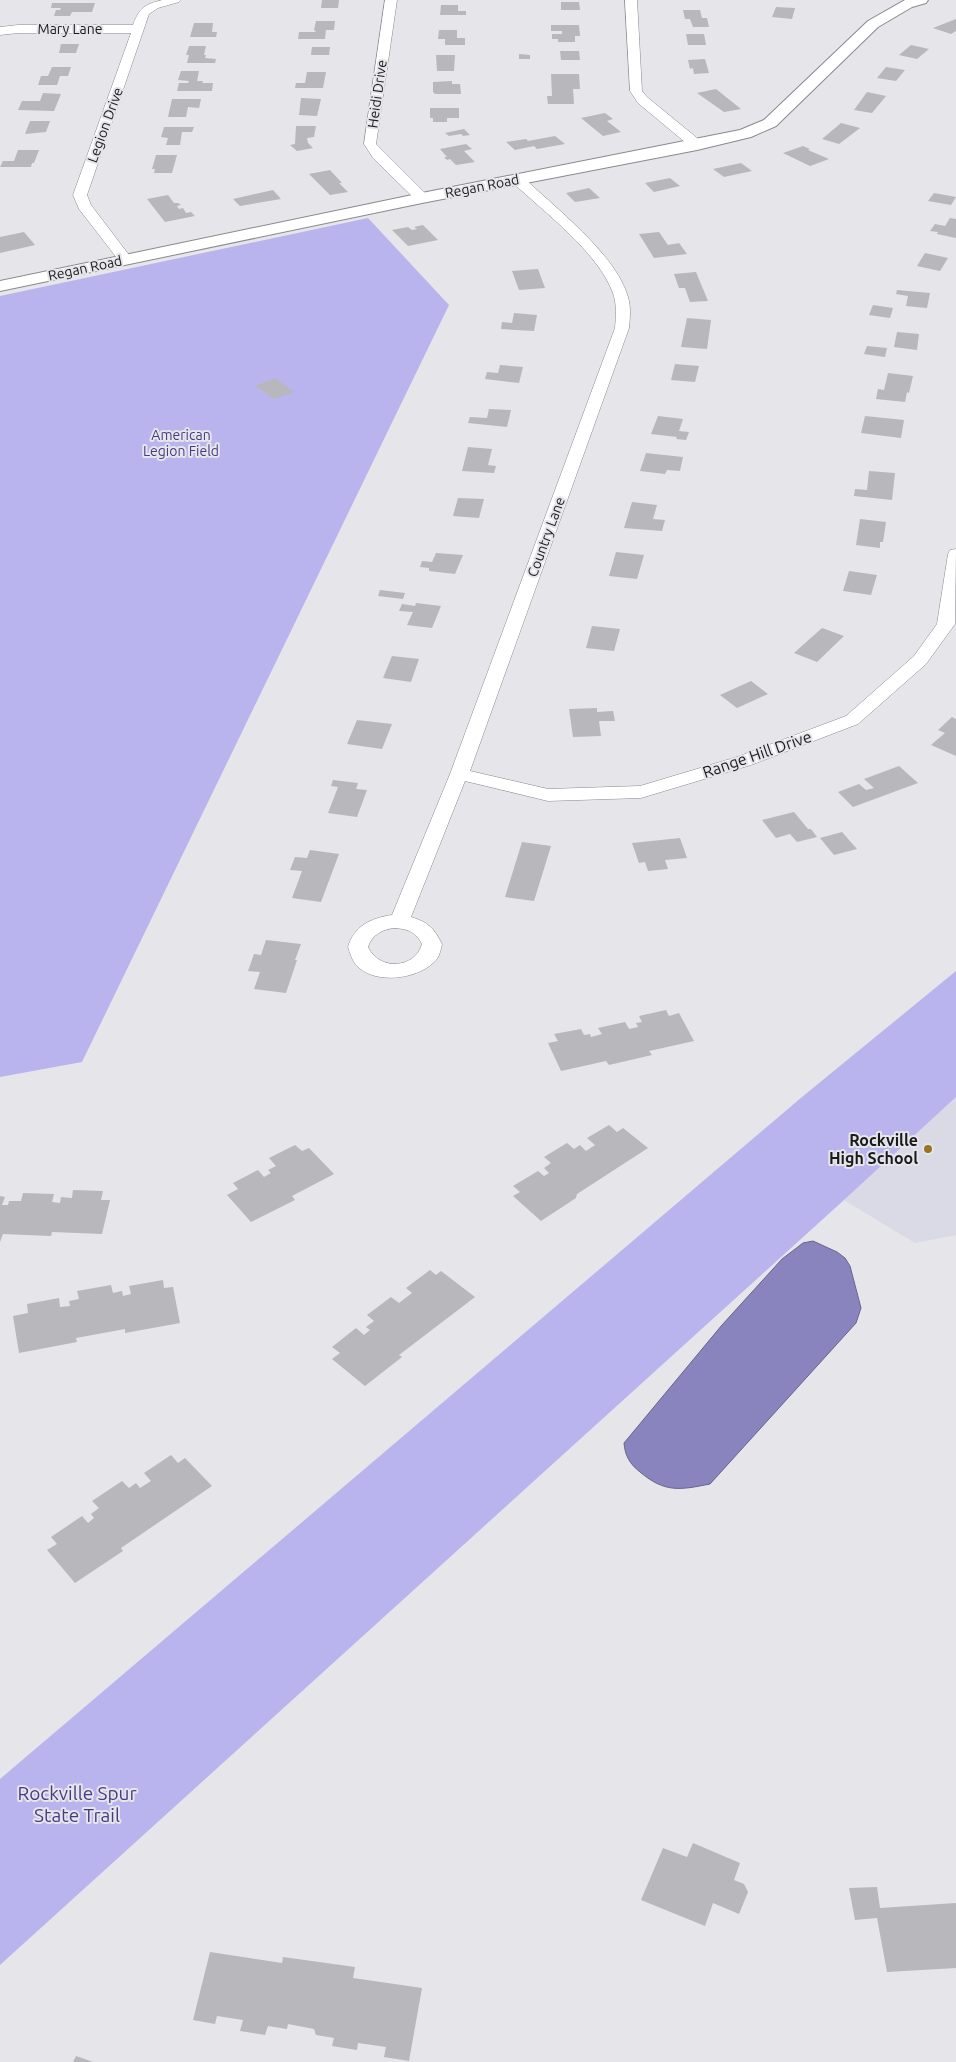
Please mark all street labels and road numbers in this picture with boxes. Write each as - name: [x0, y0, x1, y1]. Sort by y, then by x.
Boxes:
- street label: Mary Lane: [38, 21, 103, 37]
- street label: Heidi Drive: [364, 59, 390, 129]
- street label: Legion Drive: [84, 85, 126, 165]
- street label: Regan Road: [444, 171, 520, 201]
- street label: Regan Road: [47, 252, 123, 284]
- street label: Country Lane: [524, 495, 568, 579]
- street label: Range Hill Drive: [700, 727, 814, 781]

